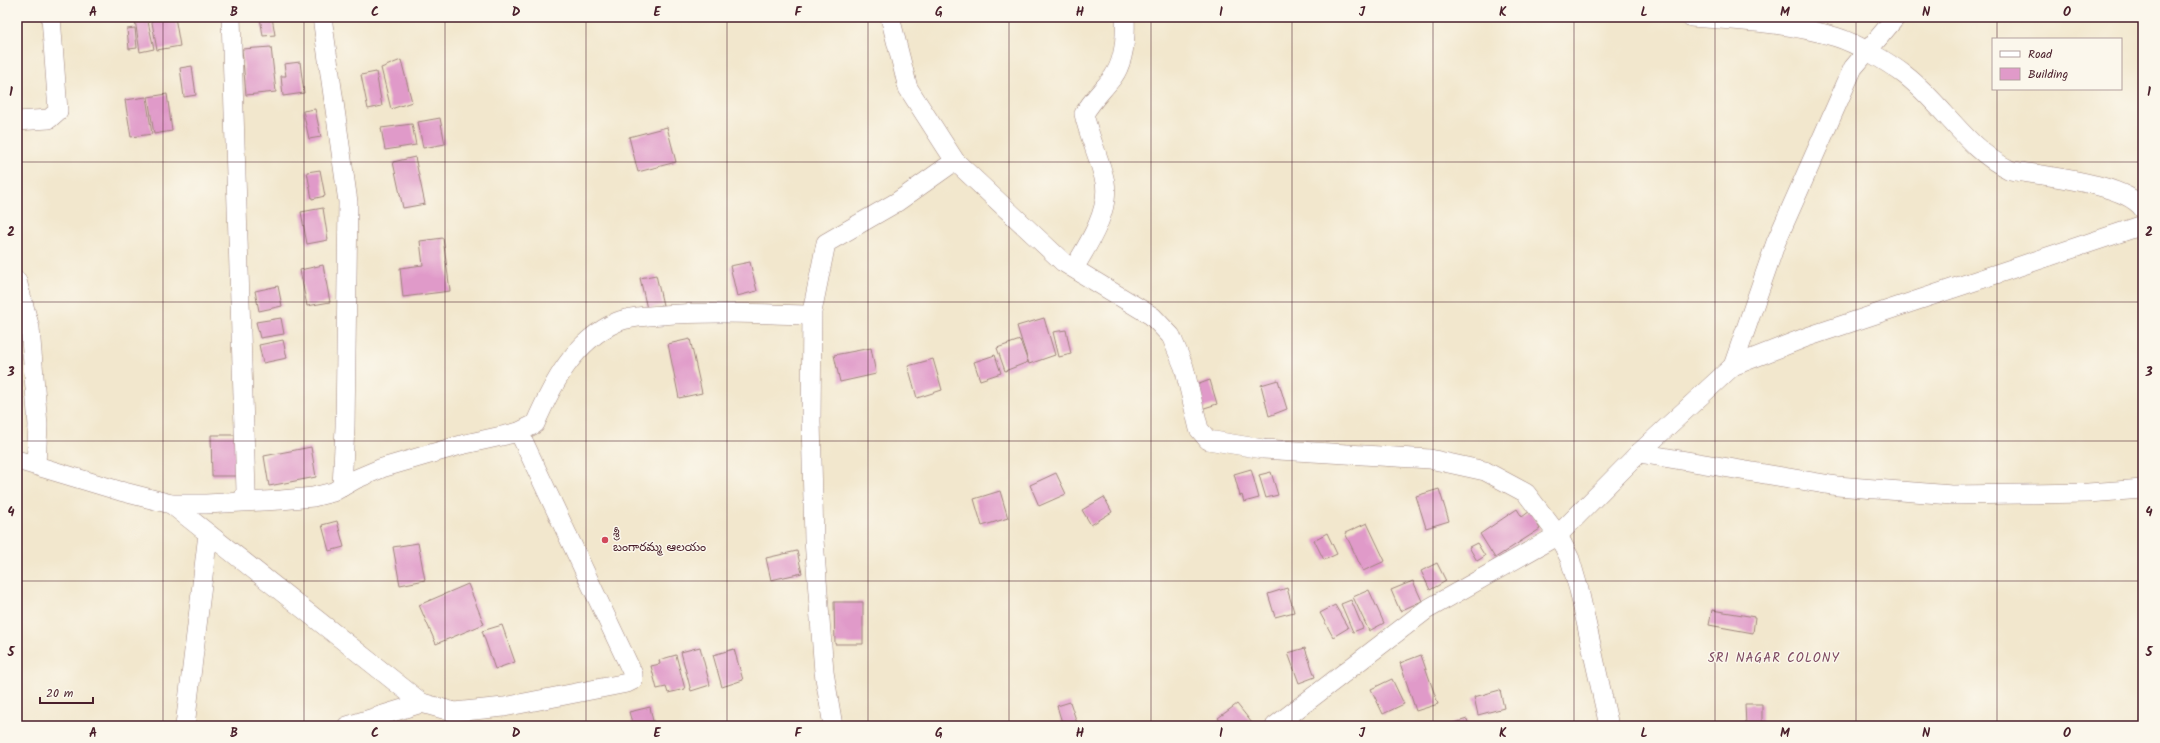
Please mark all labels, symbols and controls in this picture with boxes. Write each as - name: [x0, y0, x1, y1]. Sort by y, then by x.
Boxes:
- text: A: [89, 2, 97, 23]
- text: B: [230, 2, 238, 23]
- text: C: [371, 2, 379, 23]
- text: D: [512, 2, 521, 23]
- text: E: [653, 2, 661, 23]
- text: F: [794, 2, 802, 23]
- text: G: [935, 2, 943, 23]
- text: H: [1076, 2, 1085, 23]
- text: I: [1219, 2, 1223, 23]
- text: J: [1359, 2, 1366, 23]
- text: K: [1499, 2, 1507, 23]
- text: L: [1640, 2, 1648, 23]
- text: M: [1780, 2, 1790, 23]
- text: N: [1922, 2, 1931, 23]
- text: O: [2063, 2, 2071, 23]
- legend: [1992, 38, 2122, 90]
- text: Road: [2028, 45, 2053, 64]
- text: Building: [2028, 65, 2068, 84]
- text: 1: [9, 82, 13, 103]
- text: 1: [2147, 82, 2151, 103]
- text: 2: [7, 222, 15, 243]
- text: 2: [2145, 222, 2153, 243]
- text: 3: [6, 362, 15, 383]
- text: 3: [2144, 362, 2153, 383]
- text: 4: [7, 502, 15, 523]
- text: 4: [2145, 502, 2153, 523]
- place label: శ్రీ బంగారమ్మ ఆలయం: [613, 524, 706, 557]
- marker: శ్రీ బంగారమ్మ ఆలయం: [600, 535, 610, 545]
- text: 5: [7, 642, 16, 663]
- text: 5: [2145, 642, 2154, 663]
- district label: SRI NAGAR COLONY: [1708, 648, 1840, 669]
- scale bar: [40, 679, 93, 705]
- text: 20 m: [46, 684, 74, 703]
- text: A: [89, 723, 97, 743]
- text: B: [230, 723, 238, 743]
- text: C: [371, 723, 379, 743]
- text: D: [512, 723, 521, 743]
- text: E: [653, 723, 661, 743]
- text: F: [794, 723, 802, 743]
- text: G: [935, 723, 943, 743]
- text: H: [1076, 723, 1085, 743]
- text: I: [1219, 723, 1223, 743]
- text: J: [1359, 723, 1366, 743]
- text: K: [1499, 723, 1507, 743]
- text: L: [1640, 723, 1648, 743]
- text: M: [1780, 723, 1790, 743]
- text: N: [1922, 723, 1931, 743]
- text: O: [2063, 723, 2071, 743]

